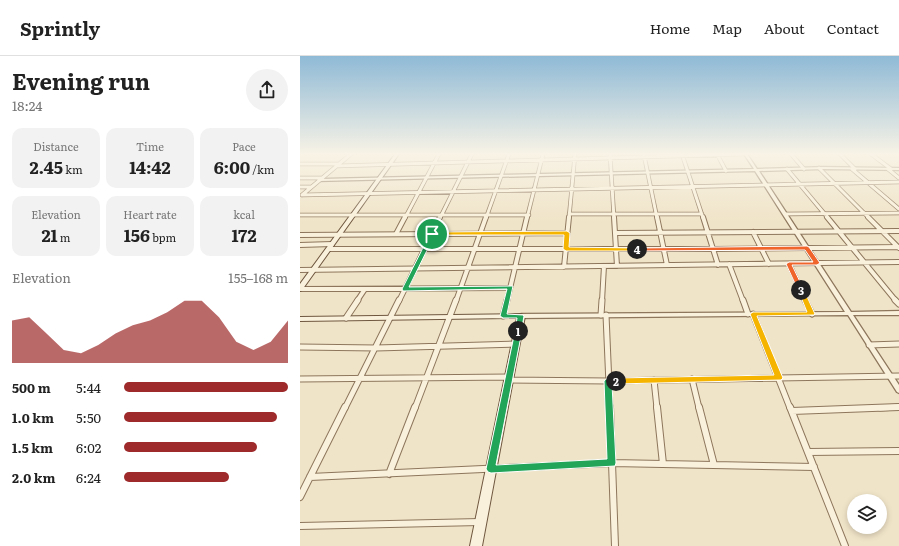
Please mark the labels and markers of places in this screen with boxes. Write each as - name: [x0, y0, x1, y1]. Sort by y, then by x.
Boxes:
- pin: [415, 217, 449, 251]
- pin: 4: [627, 239, 647, 259]
- pin: 3: [791, 280, 811, 300]
- pin: 1: [508, 321, 528, 341]
- pin: 2: [606, 371, 626, 391]

